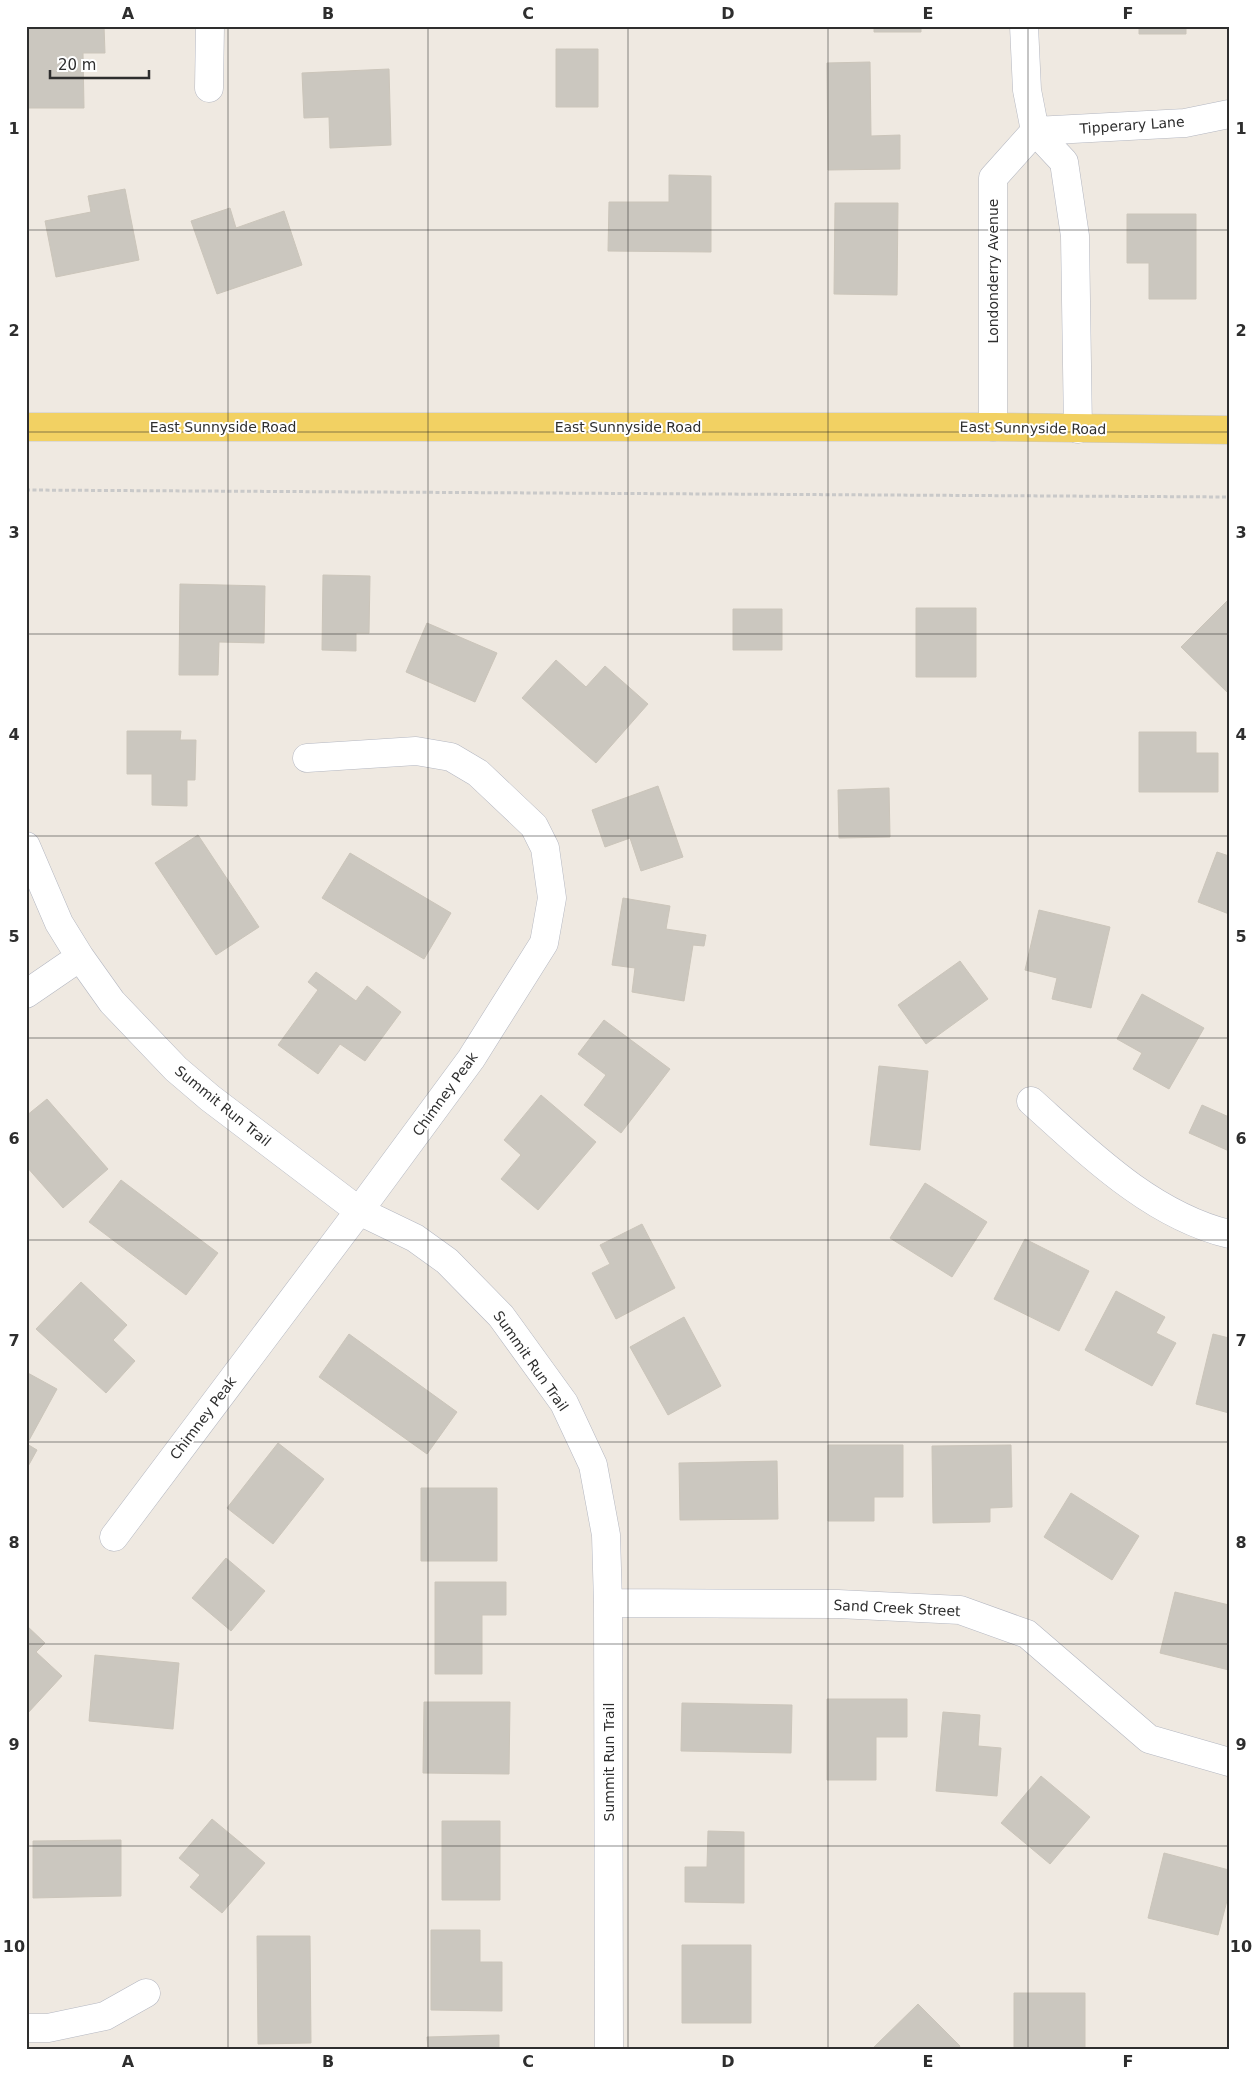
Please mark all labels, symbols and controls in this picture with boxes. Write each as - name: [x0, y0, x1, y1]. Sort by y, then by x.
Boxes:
- text: A: [122, 4, 135, 23]
- text: B: [322, 4, 334, 23]
- text: C: [522, 4, 534, 23]
- text: D: [721, 4, 735, 23]
- text: E: [923, 4, 933, 23]
- text: F: [1123, 4, 1133, 23]
- scale bar: [50, 48, 149, 80]
- text: 20 m: [58, 56, 96, 74]
- street label: Tipperary Lane: [1078, 113, 1185, 137]
- text: 1: [8, 119, 20, 138]
- text: 1: [1235, 119, 1247, 138]
- street label: Londonderry Avenue: [985, 199, 1001, 343]
- text: 2: [8, 321, 20, 340]
- text: 2: [1235, 321, 1247, 340]
- street label: East Sunnyside Road: [150, 419, 296, 435]
- street label: East Sunnyside Road: [555, 419, 701, 435]
- street label: East Sunnyside Road: [960, 419, 1106, 437]
- text: 3: [8, 523, 20, 542]
- text: 3: [1235, 523, 1247, 542]
- text: 4: [8, 725, 20, 744]
- text: 4: [1235, 725, 1247, 744]
- text: 5: [8, 927, 20, 946]
- text: 5: [1235, 927, 1247, 946]
- street label: Chimney Peak: [409, 1048, 481, 1139]
- street label: Summit Run Trail: [172, 1062, 274, 1150]
- text: 6: [8, 1129, 20, 1148]
- text: 6: [1235, 1129, 1247, 1148]
- street label: Summit Run Trail: [490, 1308, 572, 1414]
- text: 7: [8, 1331, 20, 1350]
- text: 7: [1235, 1331, 1247, 1350]
- street label: Chimney Peak: [167, 1373, 240, 1463]
- text: 8: [8, 1533, 20, 1552]
- text: 8: [1235, 1533, 1247, 1552]
- street label: Sand Creek Street: [833, 1597, 961, 1619]
- street label: Summit Run Trail: [601, 1703, 617, 1821]
- text: 9: [8, 1735, 20, 1754]
- text: 9: [1235, 1735, 1247, 1754]
- text: 10: [3, 1937, 25, 1956]
- text: 10: [1230, 1937, 1252, 1956]
- text: A: [122, 2052, 135, 2071]
- text: B: [322, 2052, 334, 2071]
- text: C: [522, 2052, 534, 2071]
- text: D: [721, 2052, 735, 2071]
- text: E: [923, 2052, 933, 2071]
- text: F: [1123, 2052, 1133, 2071]

